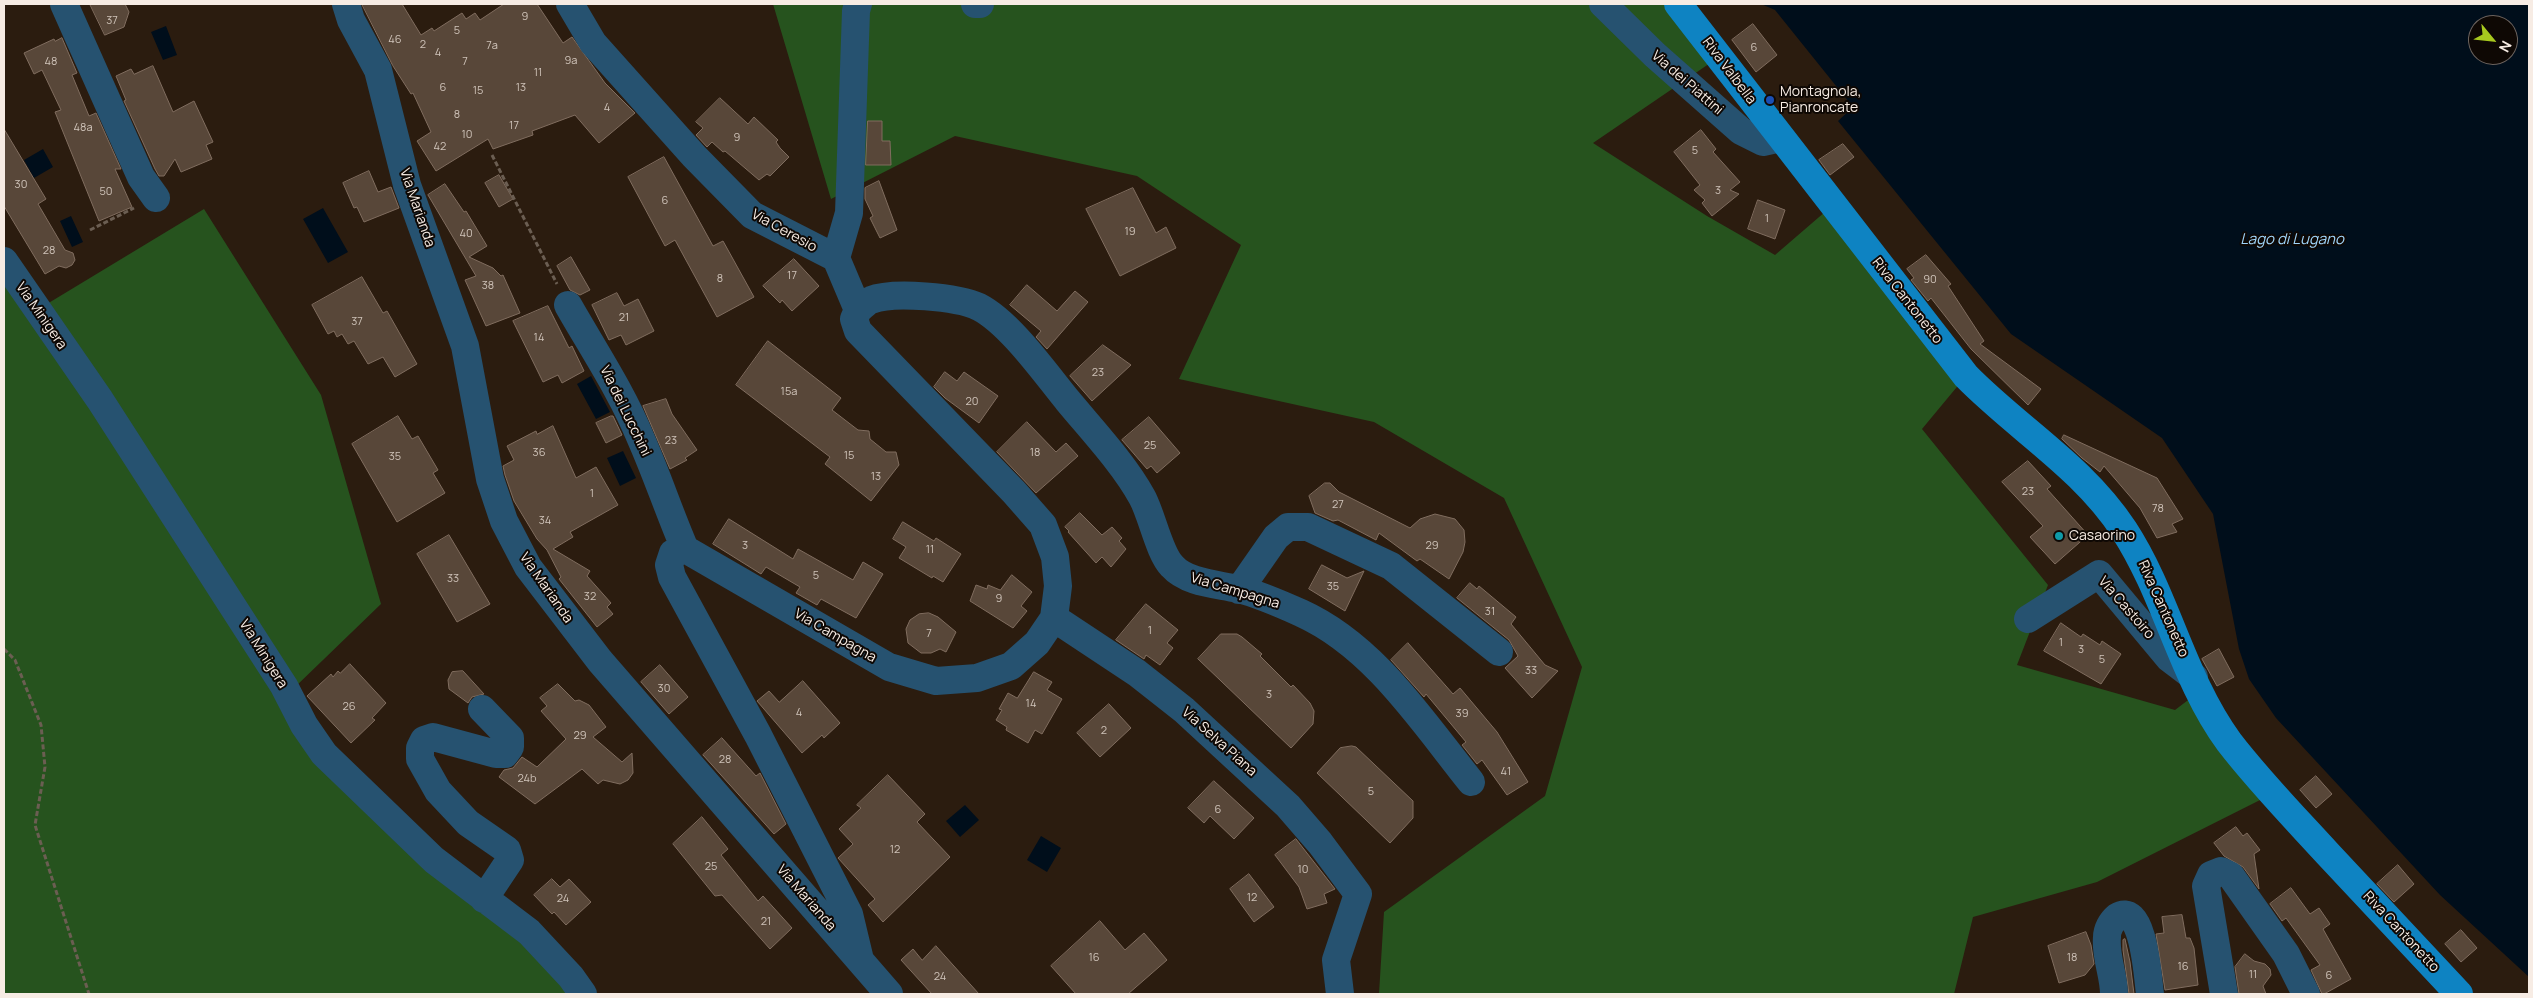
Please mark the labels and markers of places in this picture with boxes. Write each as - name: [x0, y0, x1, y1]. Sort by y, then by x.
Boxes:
- place label: Montagnola, Pianroncate: [1780, 84, 1861, 116]
- marker: Montagnola, Pianroncate: [1764, 94, 1776, 106]
- place label: Casaorino: [2069, 528, 2135, 544]
- marker: Casaorino: [2053, 530, 2065, 542]

